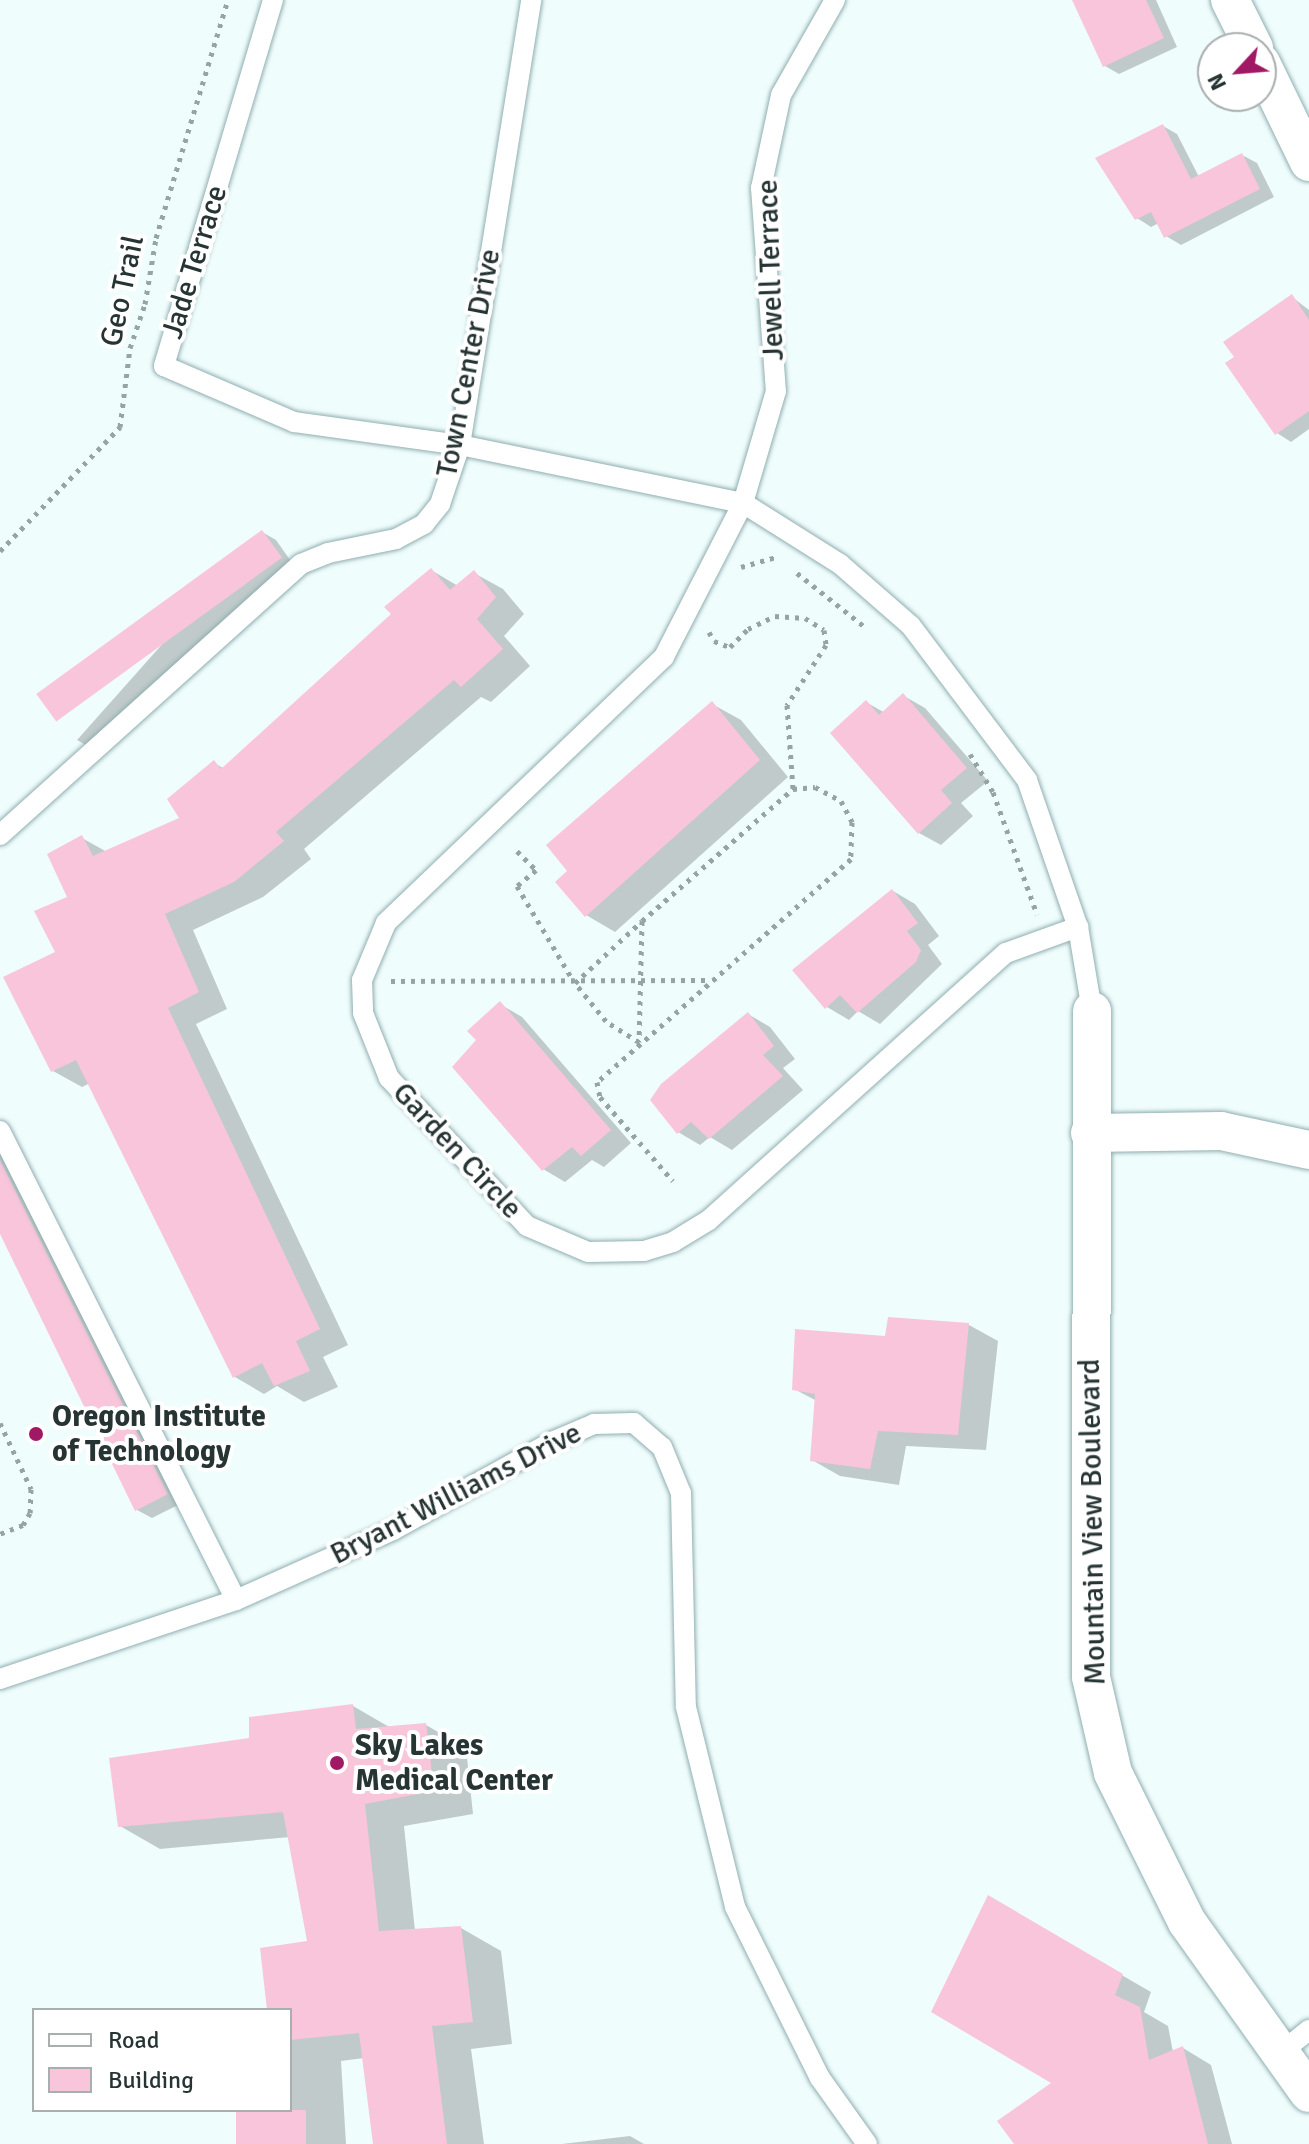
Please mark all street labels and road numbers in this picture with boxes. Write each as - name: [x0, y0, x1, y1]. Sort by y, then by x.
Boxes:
- street label: Jewell Terrace: [750, 179, 792, 361]
- street label: Jade Terrace: [155, 181, 235, 343]
- street label: Geo Trail: [94, 232, 152, 350]
- street label: Town Center Drive: [429, 246, 509, 480]
- street label: Garden Circle: [385, 1075, 529, 1227]
- street label: Mountain View Boulevard: [1072, 1358, 1114, 1686]
- street label: Bryant Williams Drive: [325, 1415, 587, 1573]

